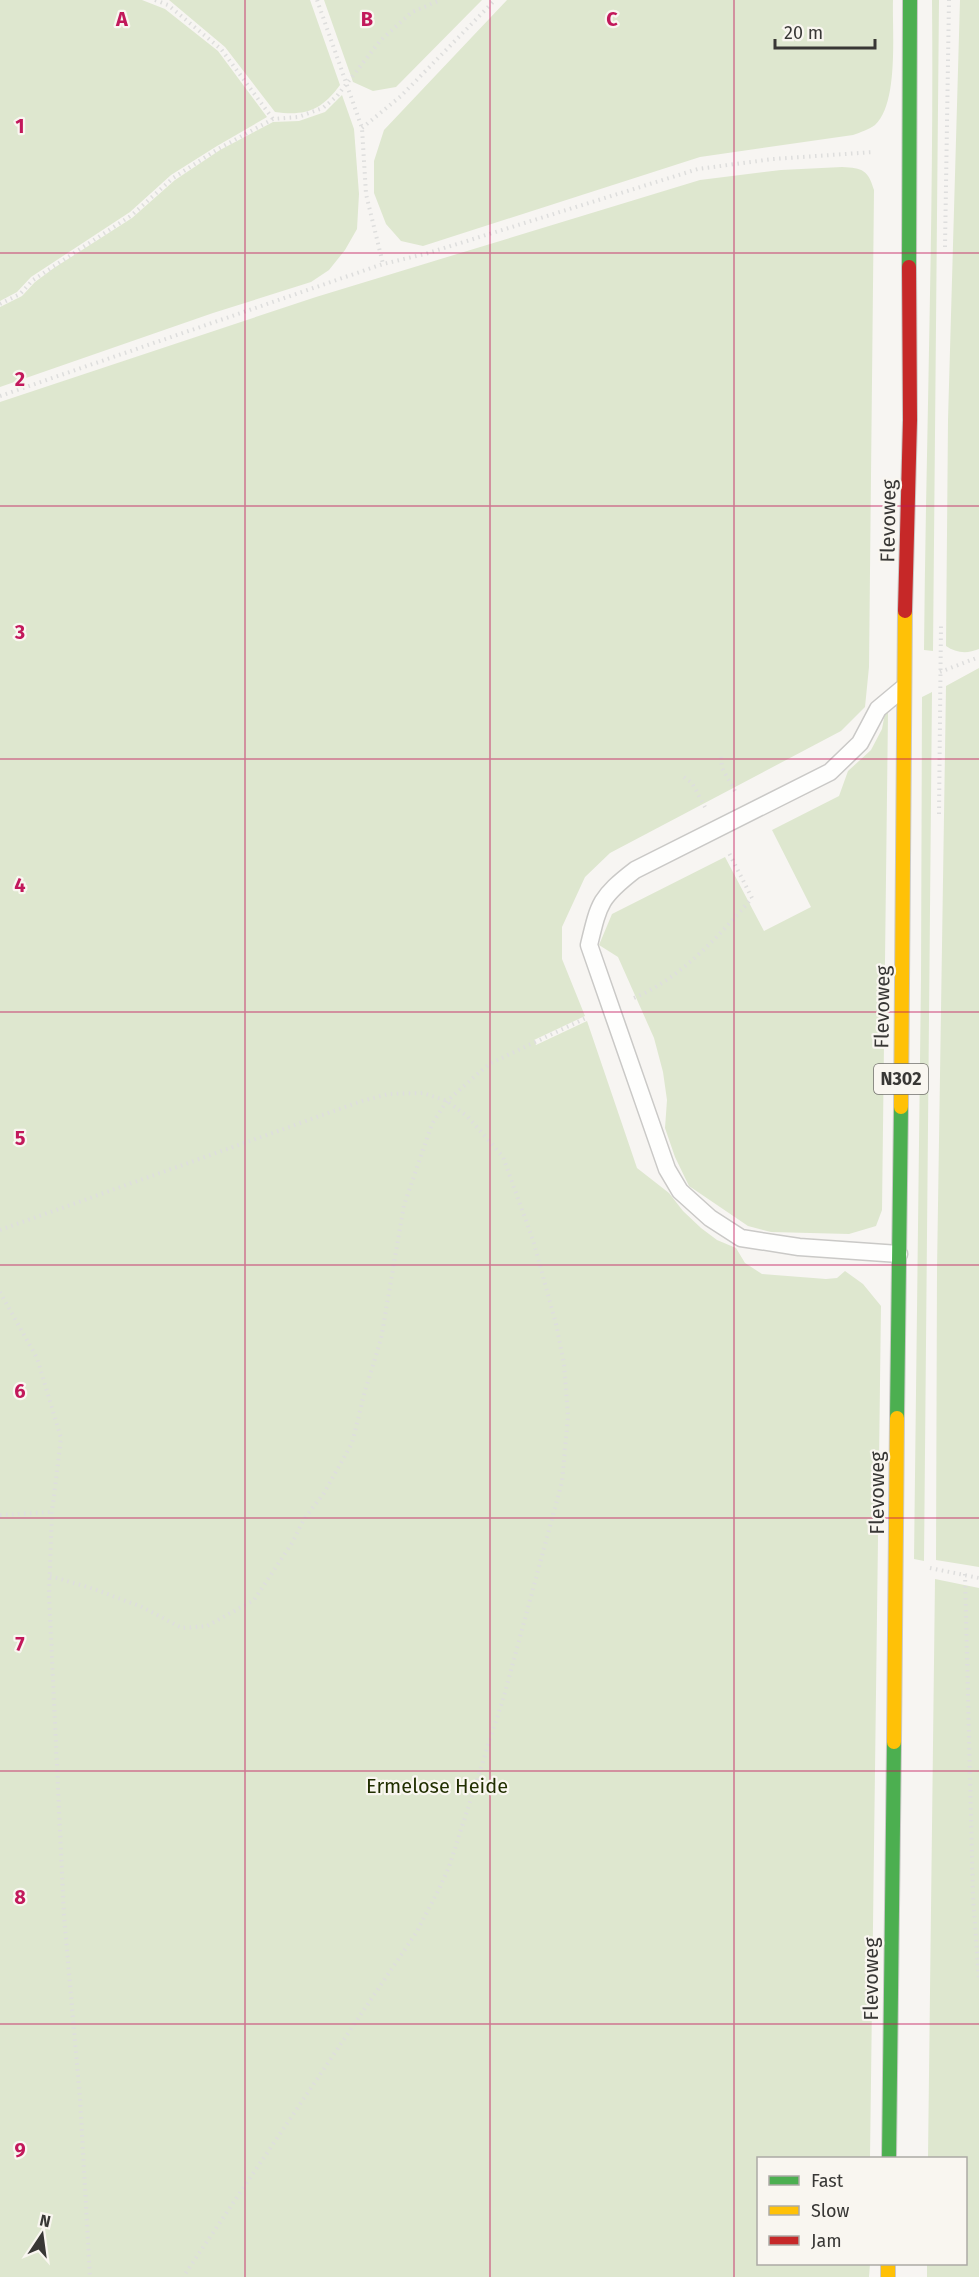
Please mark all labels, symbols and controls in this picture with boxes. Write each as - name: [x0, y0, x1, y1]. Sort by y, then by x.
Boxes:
- text: A: [115, 7, 129, 31]
- text: B: [361, 7, 373, 31]
- text: C: [606, 7, 618, 31]
- scale bar: [775, 12, 876, 50]
- text: 20 m: [784, 22, 823, 44]
- text: 1: [15, 114, 25, 138]
- text: 2: [15, 367, 25, 391]
- street label: Flevoweg: [875, 479, 901, 563]
- text: 3: [14, 620, 25, 644]
- text: 4: [14, 873, 26, 897]
- street label: Flevoweg: [869, 965, 895, 1049]
- road number: N302: [874, 1064, 928, 1094]
- text: 5: [15, 1126, 26, 1150]
- text: 6: [14, 1379, 26, 1403]
- street label: Flevoweg: [865, 1451, 889, 1535]
- text: 7: [15, 1632, 25, 1656]
- park label: Ermelose Heide: [366, 1774, 508, 1798]
- text: 8: [14, 1885, 26, 1909]
- street label: Flevoweg: [859, 1937, 883, 2021]
- text: 9: [14, 2138, 26, 2162]
- legend: [757, 2157, 967, 2265]
- text: Fast: [811, 2170, 844, 2192]
- text: Slow: [811, 2200, 850, 2222]
- north arrow: [12, 2205, 72, 2265]
- text: N: [38, 2210, 53, 2231]
- text: Jam: [811, 2230, 842, 2252]

